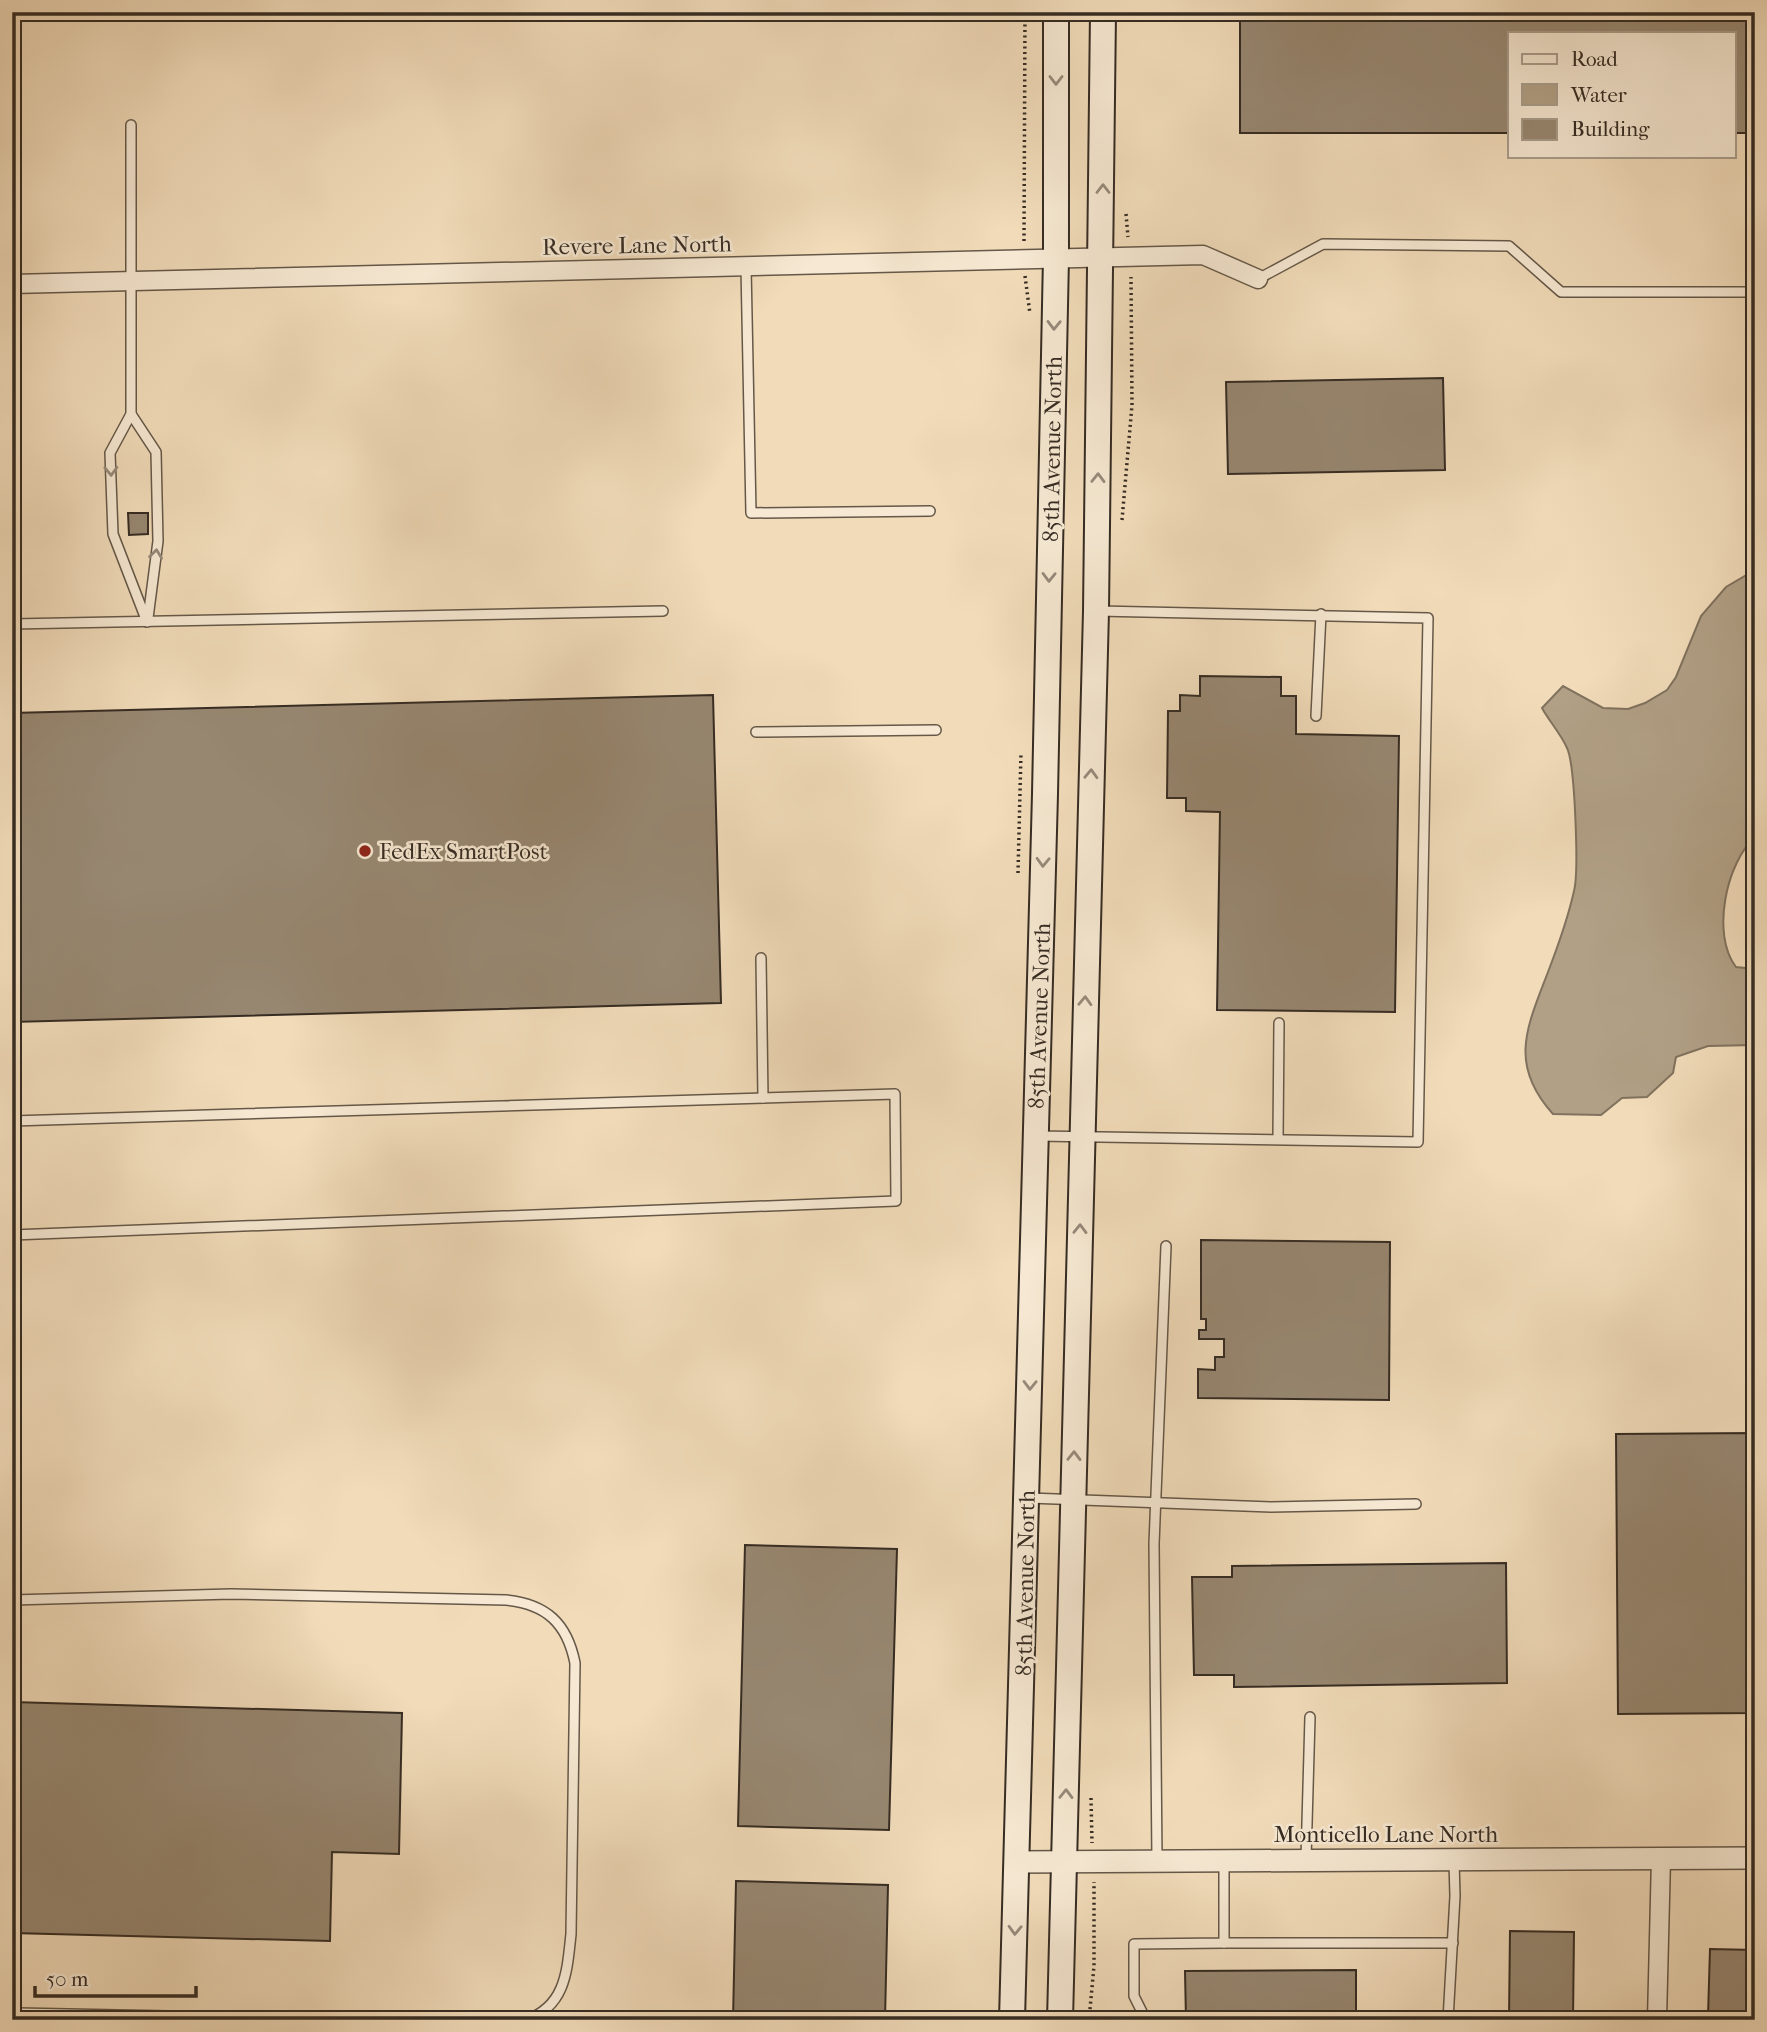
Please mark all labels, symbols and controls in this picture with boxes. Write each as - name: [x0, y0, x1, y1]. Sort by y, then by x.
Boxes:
- legend: [1508, 32, 1736, 158]
- text: Road: [1571, 47, 1618, 71]
- one-way arrow: [1048, 76, 1064, 86]
- text: Water: [1570, 83, 1627, 107]
- text: Building: [1571, 117, 1650, 141]
- one-way arrow: [1095, 183, 1110, 194]
- street label: Revere Lane North: [542, 230, 732, 261]
- one-way arrow: [1046, 320, 1062, 331]
- street label: 85th Avenue North: [1037, 356, 1068, 542]
- one-way arrow: [103, 467, 119, 477]
- one-way arrow: [1090, 473, 1106, 483]
- one-way arrow: [148, 548, 163, 560]
- one-way arrow: [1041, 572, 1057, 583]
- one-way arrow: [1084, 768, 1099, 779]
- place label: FedEx SmartPost: [379, 838, 548, 865]
- marker: FedEx SmartPost: [357, 843, 373, 859]
- one-way arrow: [1035, 857, 1051, 868]
- street label: 85th Avenue North: [1023, 922, 1056, 1110]
- one-way arrow: [1077, 995, 1093, 1006]
- one-way arrow: [1072, 1223, 1087, 1234]
- one-way arrow: [1022, 1380, 1038, 1391]
- one-way arrow: [1066, 1450, 1082, 1461]
- street label: 85th Avenue North: [1010, 1490, 1041, 1676]
- one-way arrow: [1058, 1788, 1074, 1798]
- street label: Monticello Lane North: [1274, 1821, 1498, 1848]
- one-way arrow: [1008, 1925, 1023, 1936]
- scale bar: [35, 1955, 196, 1999]
- text: 50 m: [46, 1967, 89, 1991]

